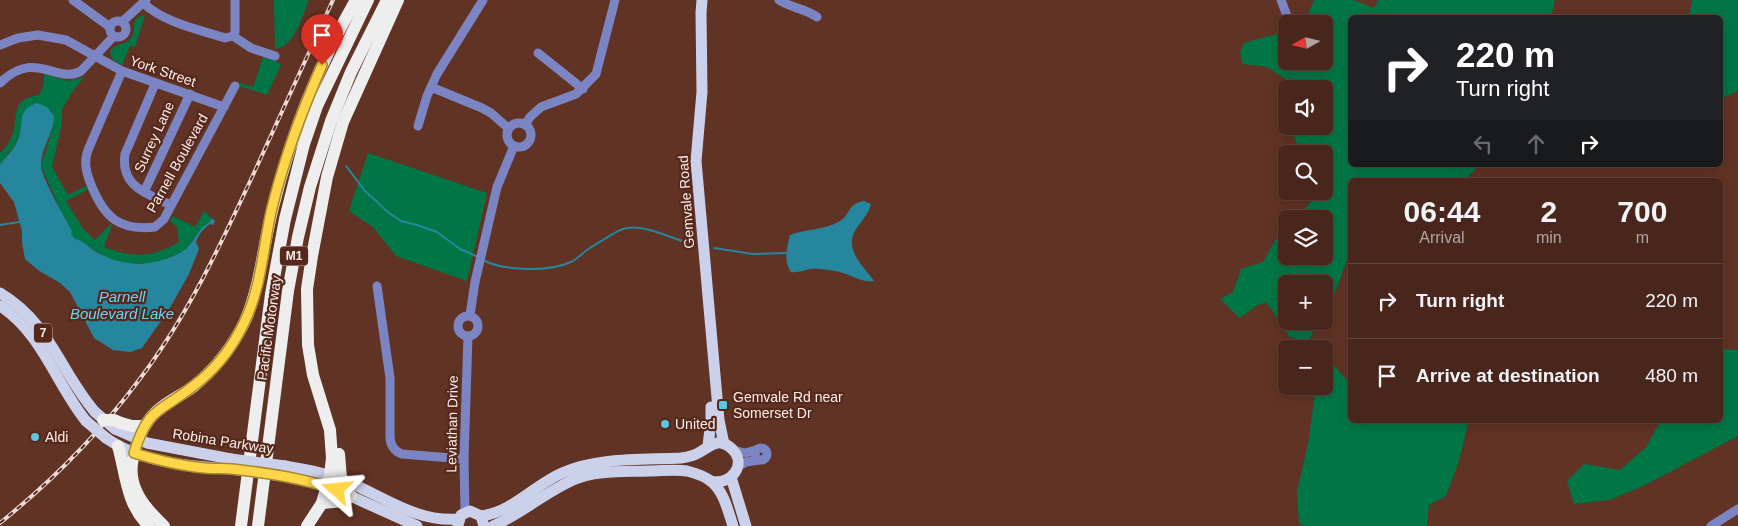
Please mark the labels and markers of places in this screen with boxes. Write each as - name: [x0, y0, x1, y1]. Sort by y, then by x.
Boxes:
- pin: [301, 14, 343, 65]
- place label: Gemvale Rd near Somerset Dr: [733, 389, 843, 421]
- marker: Gemvale Rd near Somerset Dr: [717, 399, 729, 411]
- place label: United: [675, 416, 715, 432]
- marker: United: [659, 418, 671, 430]
- place label: Aldi: [45, 429, 68, 445]
- marker: Aldi: [29, 431, 41, 443]

